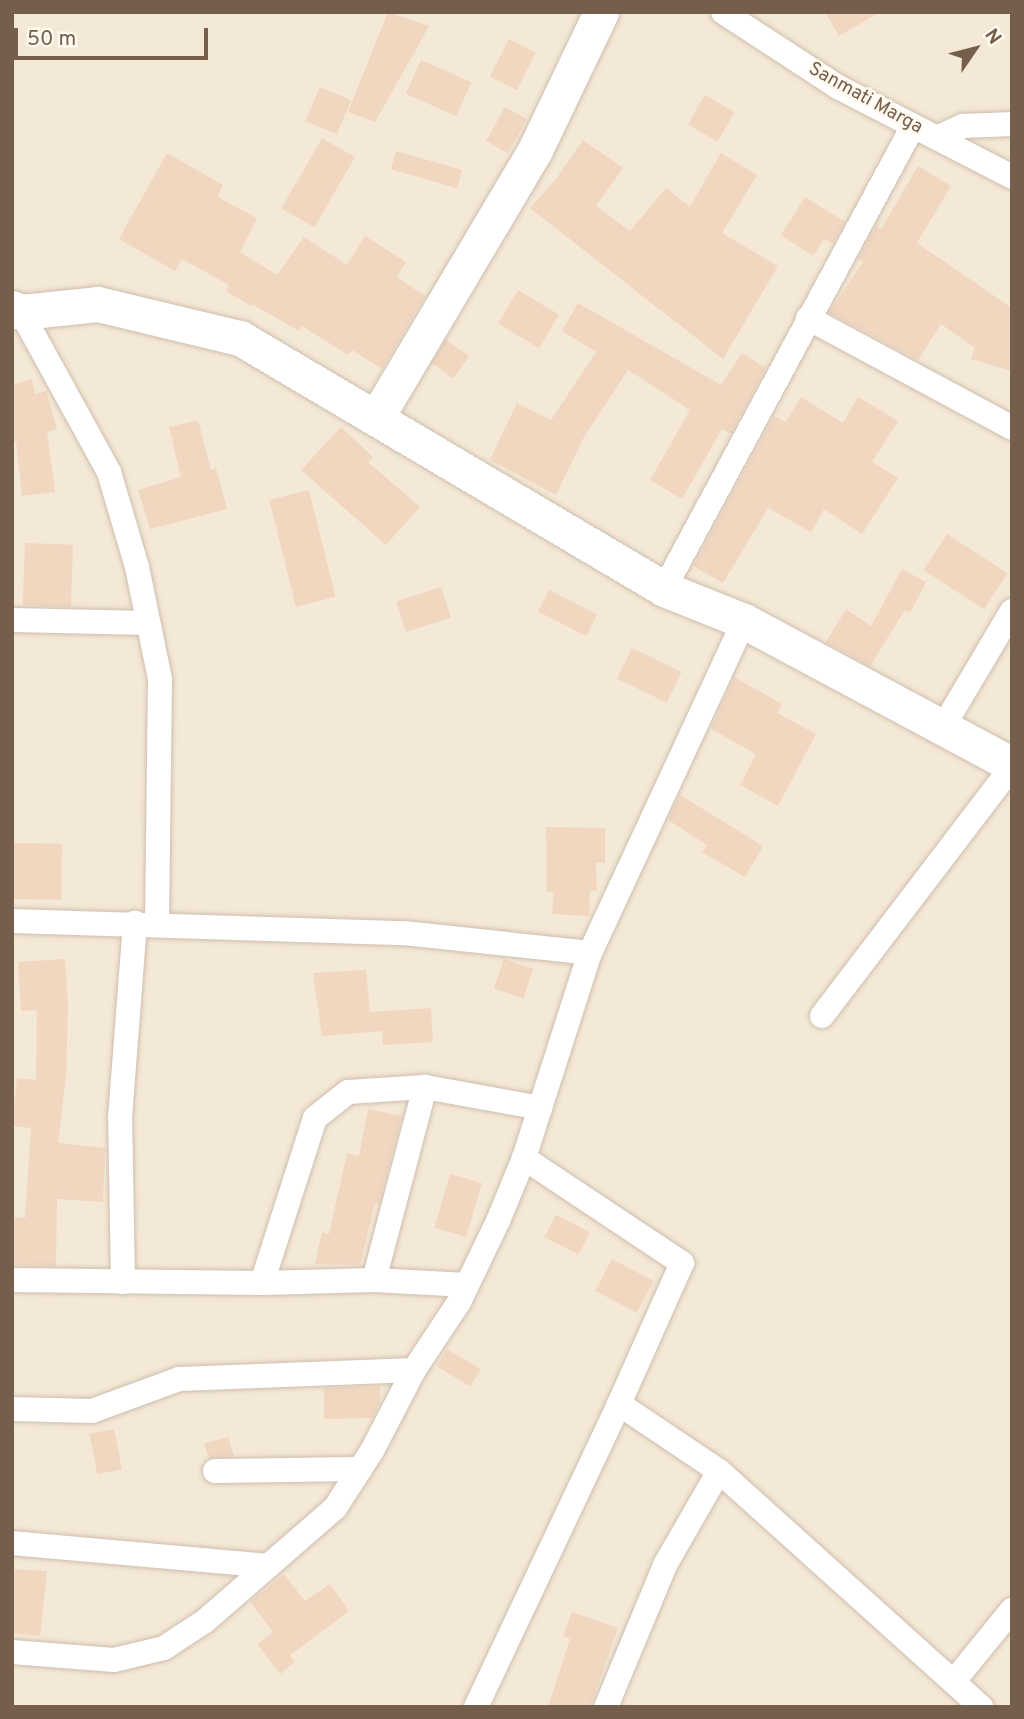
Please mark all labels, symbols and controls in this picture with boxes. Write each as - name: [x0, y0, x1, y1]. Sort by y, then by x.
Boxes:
- scale bar: [18, 14, 212, 58]
- north arrow: [940, 14, 1010, 84]
- text: N: [978, 24, 1006, 49]
- text: 50 m: [27, 26, 76, 53]
- street label: Sanmati Marga: [804, 58, 926, 140]

